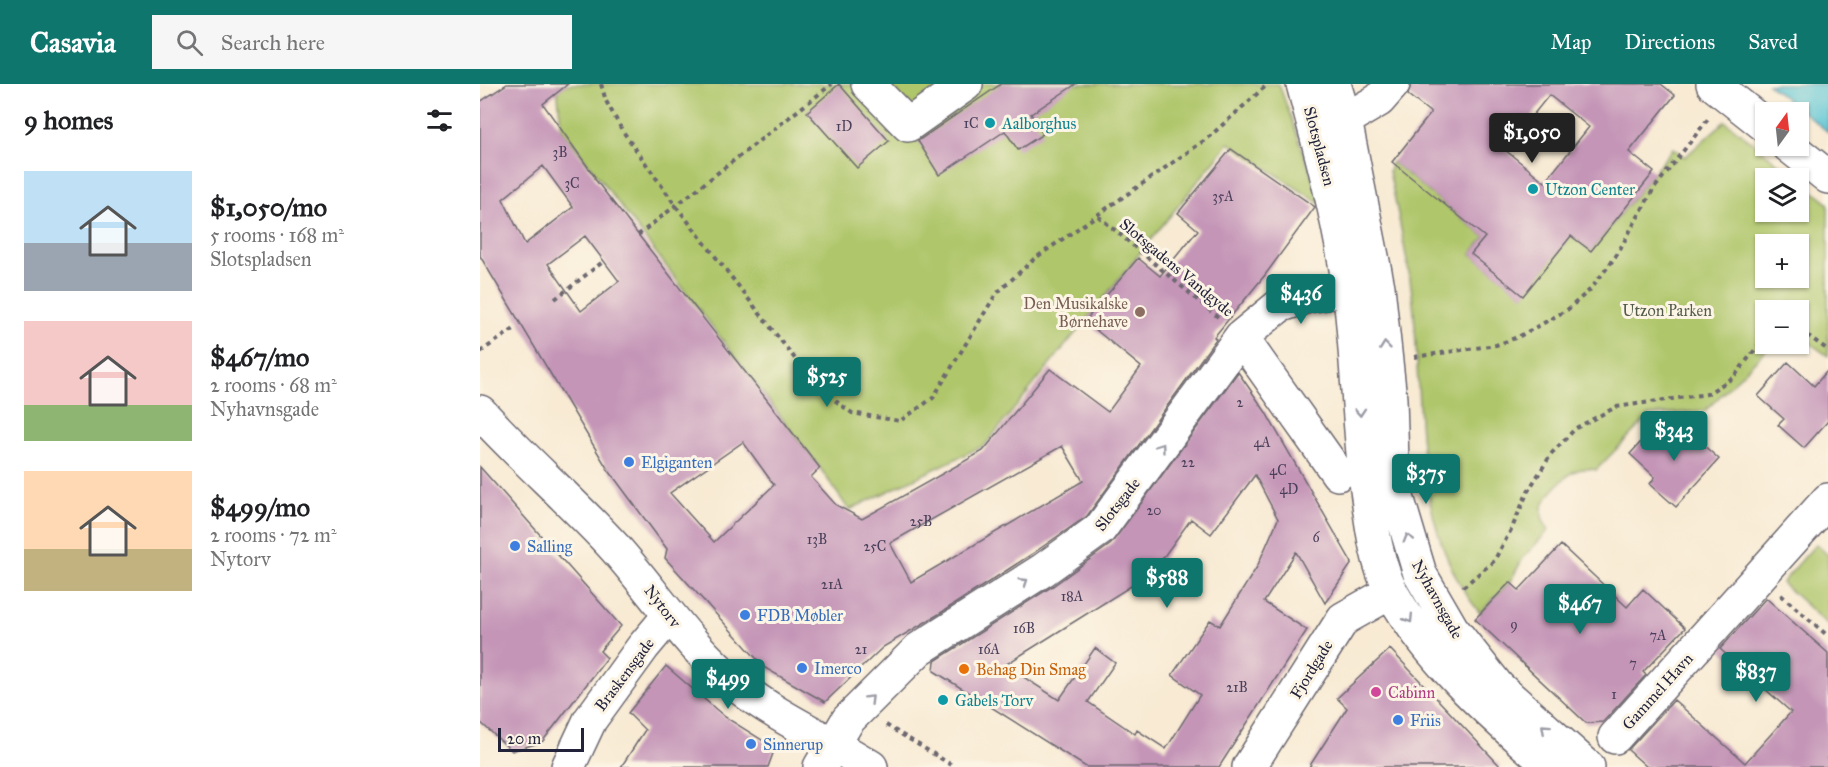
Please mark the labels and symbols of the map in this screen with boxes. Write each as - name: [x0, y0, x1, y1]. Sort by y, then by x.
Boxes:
- north arrow: [1755, 102, 1809, 156]
- street label: Slotspladsen: [1300, 104, 1339, 188]
- pin: $1,050: [1483, 113, 1581, 164]
- place label: Aalborghus: [1001, 114, 1077, 134]
- house number: 1C: [963, 115, 979, 132]
- marker: Aalborghus: [983, 116, 997, 130]
- house number: 1D: [836, 118, 852, 135]
- house number: 3B: [553, 144, 567, 161]
- house number: 3C: [564, 175, 580, 192]
- place label: Utzon Center: [1545, 180, 1635, 199]
- marker: Utzon Center: [1526, 182, 1540, 196]
- house number: 35A: [1212, 188, 1234, 205]
- street label: Slotsgadens Vandgyde: [1115, 214, 1238, 322]
- pin: $436: [1265, 274, 1337, 325]
- place label: Den Musikalske Børnehave: [1023, 294, 1128, 331]
- park label: Utzon Parken: [1622, 301, 1712, 320]
- marker: Den Musikalske Børnehave: [1133, 305, 1147, 319]
- one-way arrow: [1379, 341, 1391, 350]
- pin: $525: [791, 357, 863, 408]
- house number: 2: [1237, 394, 1244, 411]
- one-way arrow: [1353, 407, 1366, 417]
- pin: $343: [1638, 411, 1710, 462]
- house number: 4A: [1253, 434, 1271, 451]
- one-way arrow: [1154, 442, 1165, 453]
- place label: Elgiganten: [641, 453, 713, 473]
- house number: 22: [1181, 454, 1195, 471]
- pin: $375: [1390, 454, 1462, 505]
- marker: Elgiganten: [622, 455, 636, 469]
- house number: 4C: [1269, 462, 1287, 479]
- street label: Slotsgade: [1091, 474, 1145, 535]
- house number: 4D: [1280, 481, 1298, 498]
- house number: 20: [1146, 502, 1162, 519]
- house number: 25B: [910, 513, 932, 530]
- house number: 6: [1312, 529, 1320, 546]
- house number: 13B: [807, 531, 827, 548]
- one-way arrow: [1403, 534, 1416, 544]
- place label: Salling: [527, 537, 573, 557]
- house number: 25C: [864, 538, 886, 555]
- marker: Salling: [508, 539, 522, 553]
- street label: Nyhavnsgade: [1407, 556, 1467, 643]
- pin: $588: [1131, 558, 1203, 609]
- house number: 21A: [821, 576, 843, 593]
- one-way arrow: [1018, 577, 1028, 589]
- street label: Nytorv: [640, 581, 686, 632]
- pin: $467: [1544, 584, 1616, 635]
- house number: 18A: [1061, 588, 1084, 605]
- place label: FDB Møbler: [757, 606, 843, 625]
- marker: FDB Møbler: [738, 608, 752, 622]
- one-way arrow: [1402, 612, 1413, 623]
- house number: 9: [1510, 616, 1518, 633]
- house number: 16B: [1013, 620, 1035, 637]
- house number: 7A: [1650, 627, 1667, 644]
- street label: Braskensgade: [591, 634, 659, 715]
- street label: Fjordgade: [1286, 636, 1338, 703]
- house number: 21: [855, 641, 868, 658]
- house number: 16A: [978, 641, 1001, 658]
- street label: Gammel Havn: [1618, 649, 1697, 734]
- pin: $837: [1720, 652, 1792, 703]
- house number: 7: [1629, 655, 1637, 672]
- pin: $499: [692, 659, 764, 710]
- place label: Imerco: [814, 659, 862, 678]
- place label: Behag Din Smag: [976, 660, 1086, 680]
- marker: Imerco: [795, 661, 809, 675]
- marker: Behag Din Smag: [957, 662, 971, 676]
- house number: 21B: [1226, 679, 1248, 696]
- place label: Cabinn: [1388, 683, 1435, 702]
- marker: Cabinn: [1369, 685, 1383, 699]
- house number: 1: [1611, 686, 1617, 703]
- place label: Gabels Torv: [955, 691, 1034, 710]
- marker: Gabels Torv: [936, 693, 950, 707]
- one-way arrow: [862, 695, 873, 706]
- place label: Friis: [1410, 711, 1441, 730]
- marker: Friis: [1391, 713, 1405, 727]
- one-way arrow: [1541, 724, 1551, 735]
- scale bar: [498, 725, 584, 752]
- place label: Sinnerup: [763, 735, 823, 754]
- marker: Sinnerup: [744, 737, 758, 751]

